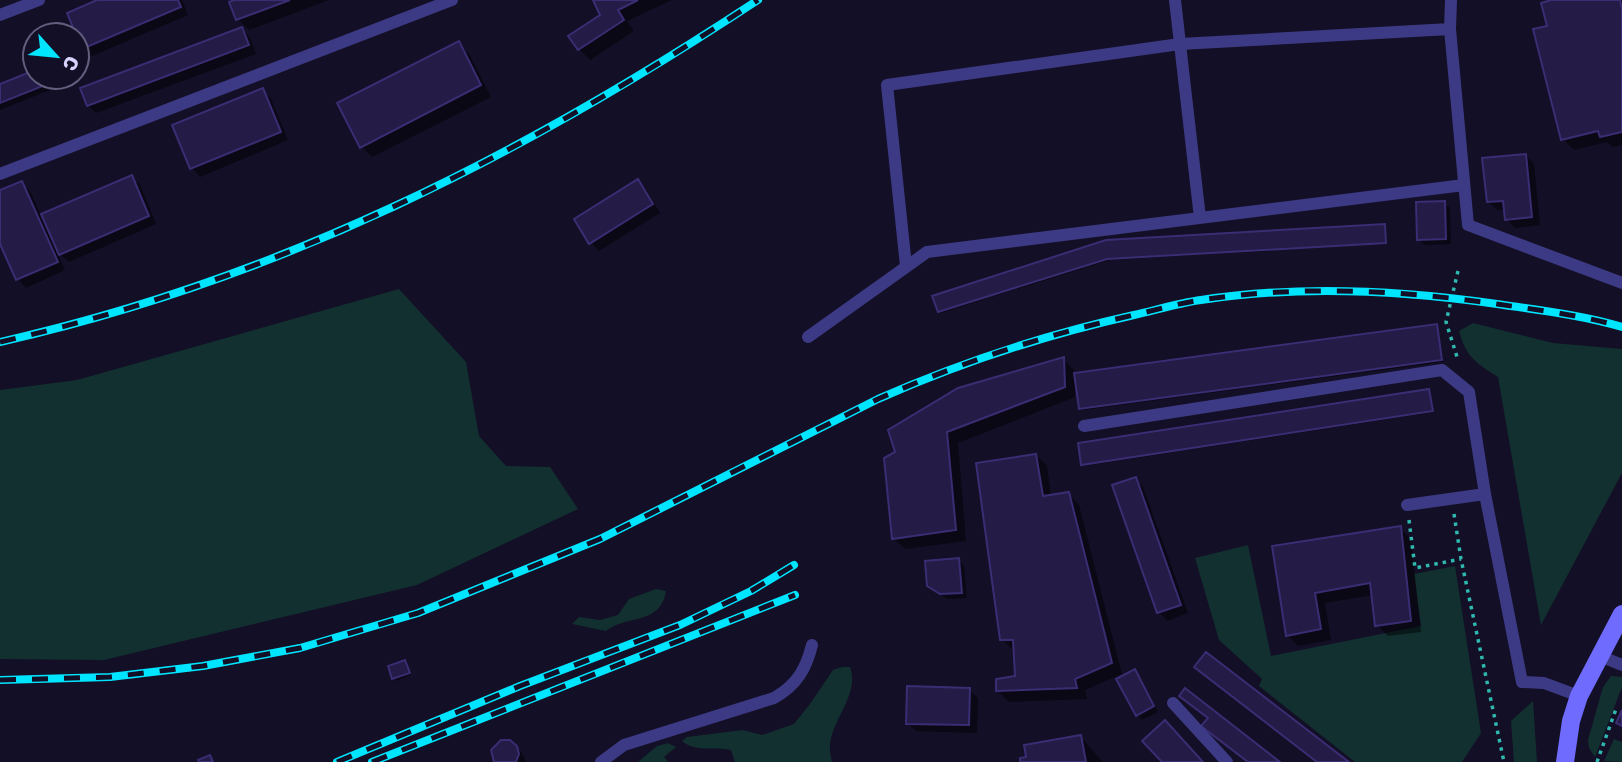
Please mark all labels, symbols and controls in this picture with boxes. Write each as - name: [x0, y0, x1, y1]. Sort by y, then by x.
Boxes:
- north arrow: [21, 21, 91, 91]
- text: С: [57, 52, 84, 75]

